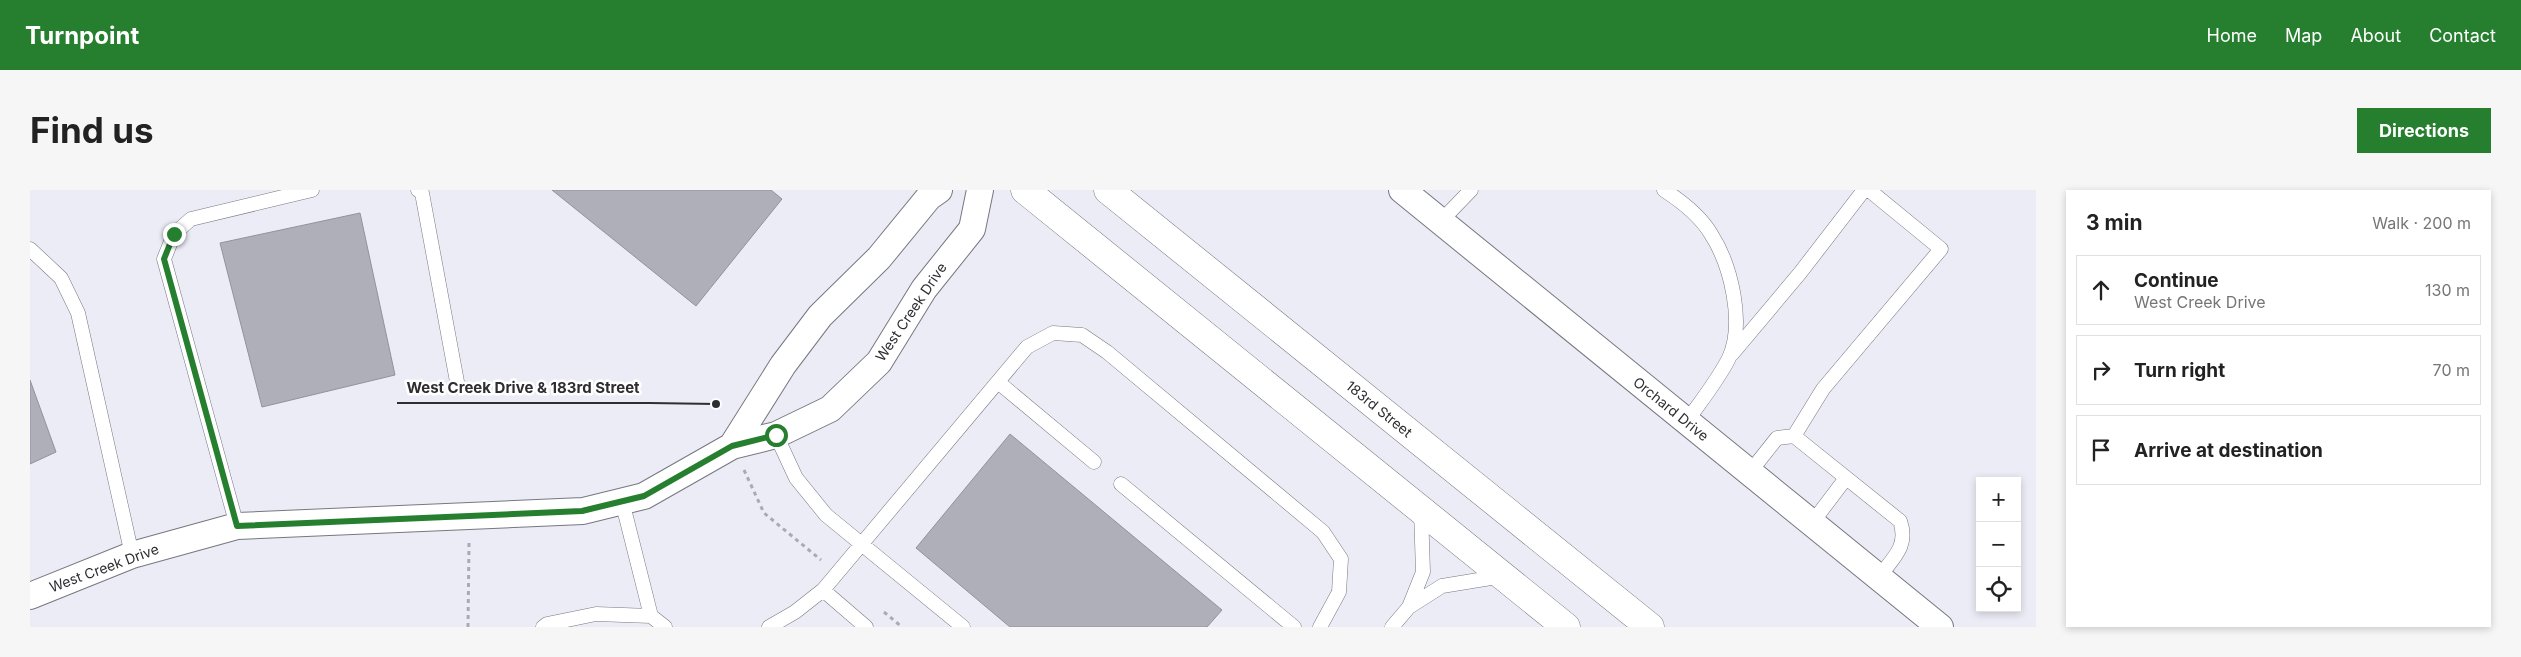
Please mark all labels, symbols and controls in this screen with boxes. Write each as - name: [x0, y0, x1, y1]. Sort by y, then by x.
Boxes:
- text: Turnpoint: [25, 21, 139, 50]
- text: Home: [2207, 25, 2257, 46]
- text: Map: [2285, 25, 2322, 46]
- text: About: [2350, 25, 2401, 46]
- text: Contact: [2429, 25, 2496, 46]
- button: Directions: [2357, 108, 2491, 153]
- text: Find us: [30, 109, 154, 151]
- text: 3 min: [2086, 210, 2142, 235]
- text: Walk · 200 m: [2372, 213, 2471, 233]
- route end: [163, 223, 186, 246]
- street label: West Creek Drive: [871, 259, 950, 364]
- text: Continue: [2134, 269, 2219, 292]
- icon: ahead: [2087, 276, 2115, 304]
- text: 130 m: [2425, 280, 2470, 300]
- text: West Creek Drive: [2134, 292, 2266, 312]
- icon: right: [2087, 356, 2115, 384]
- text: Turn right: [2134, 359, 2225, 382]
- text: 70 m: [2433, 360, 2470, 380]
- callout: West Creek Drive & 183rd Street: [397, 373, 650, 403]
- street label: Orchard Drive: [1630, 373, 1712, 444]
- street label: 183rd Street: [1343, 377, 1416, 441]
- text: West Creek Drive & 183rd Street: [406, 378, 640, 397]
- route start: [765, 424, 788, 447]
- icon: arrive: [2087, 436, 2115, 464]
- text: Arrive at destination: [2134, 439, 2323, 462]
- map controls: [1976, 477, 2021, 612]
- button: +: [1976, 477, 2021, 522]
- button: −: [1976, 522, 2021, 567]
- street label: West Creek Drive: [47, 540, 161, 595]
- button: locate: [1976, 567, 2021, 612]

